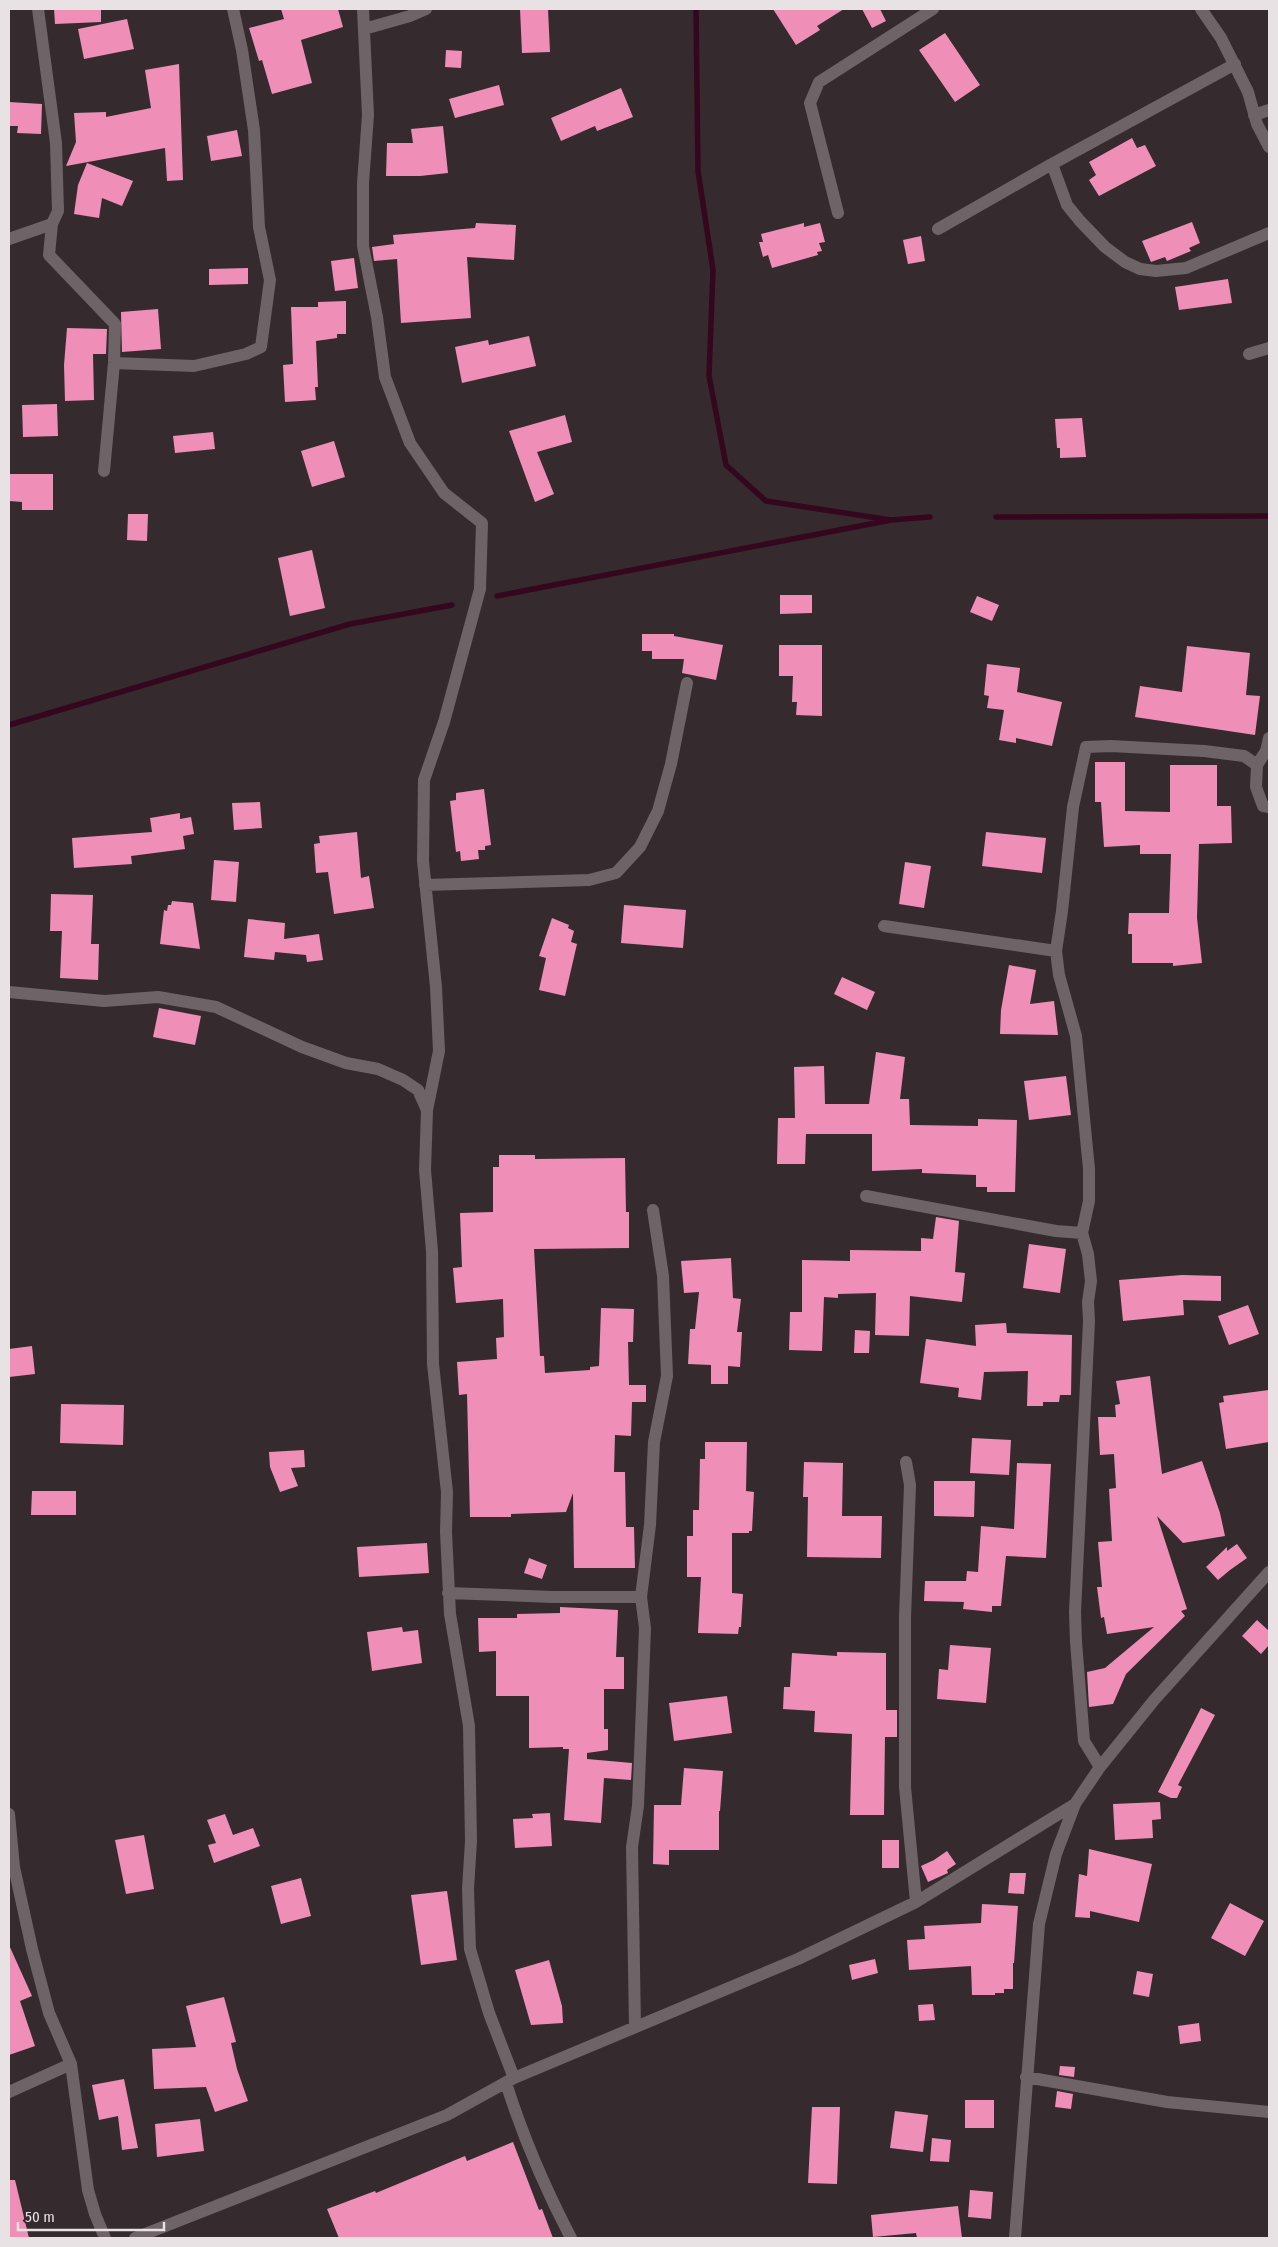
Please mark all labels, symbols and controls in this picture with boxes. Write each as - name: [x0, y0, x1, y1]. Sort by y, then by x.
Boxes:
- scale bar: [18, 2200, 164, 2232]
- text: 50 m: [25, 2208, 55, 2226]

